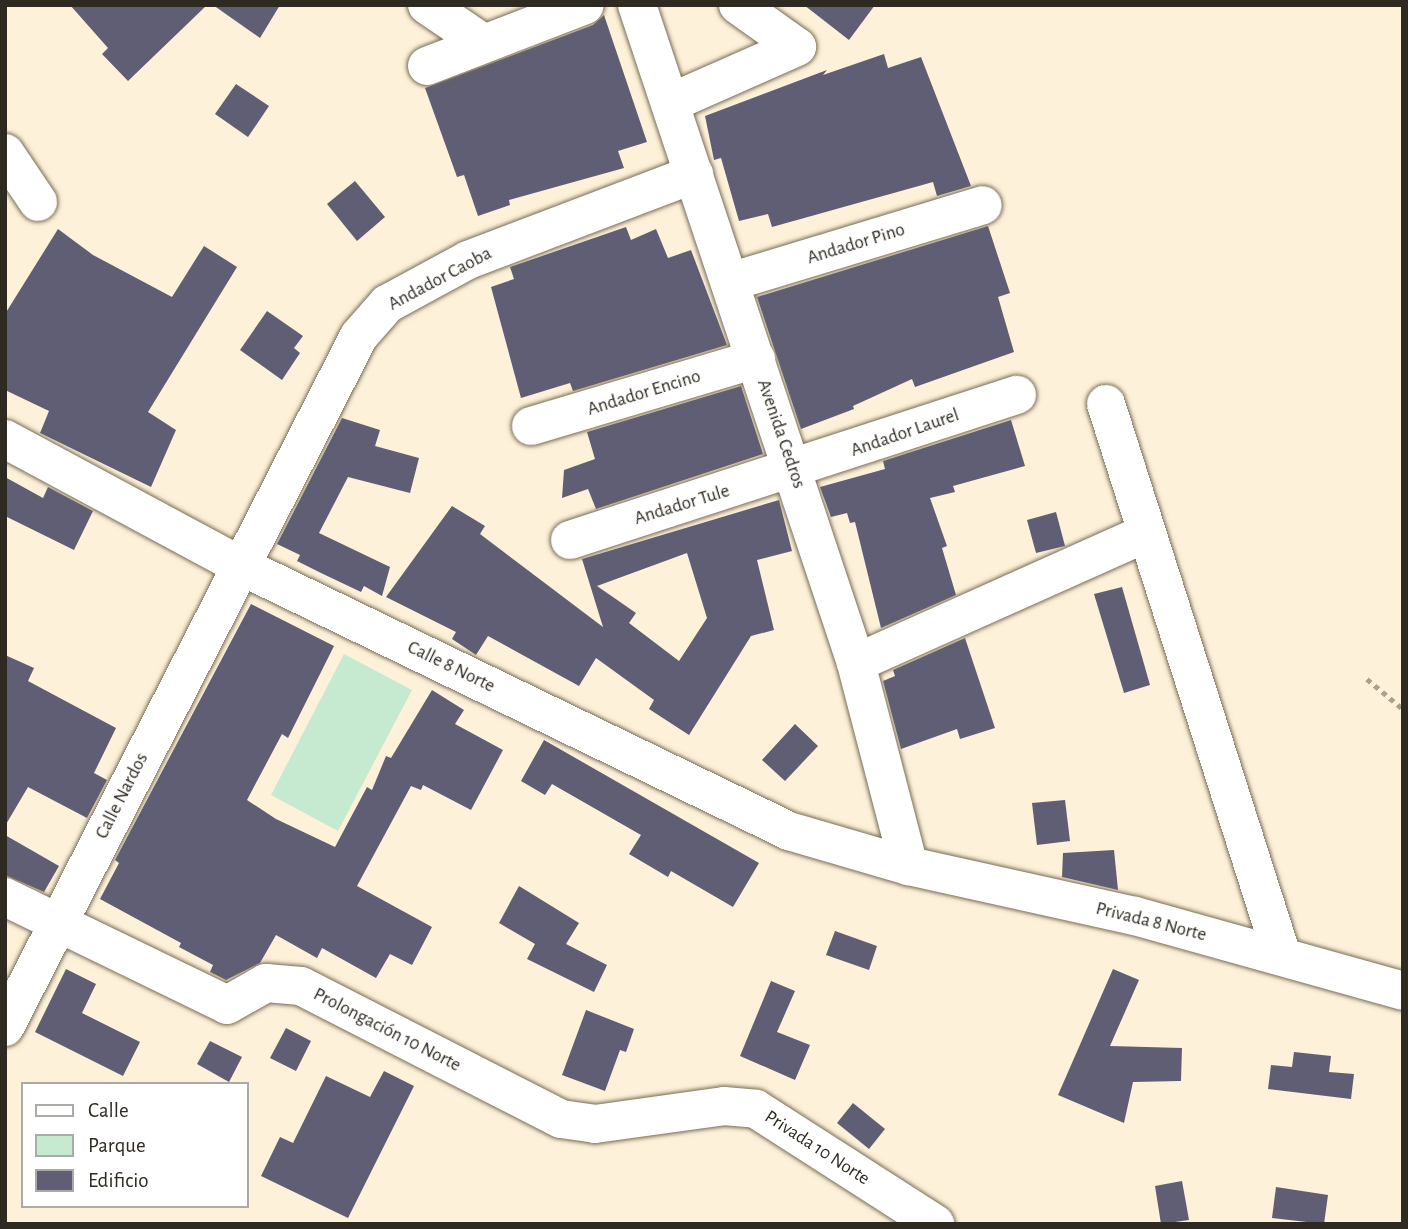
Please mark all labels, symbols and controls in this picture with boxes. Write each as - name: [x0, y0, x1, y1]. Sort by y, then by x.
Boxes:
- street label: Andador Pino: [804, 218, 908, 270]
- street label: Andador Caoba: [384, 242, 496, 316]
- street label: Andador Encino: [585, 365, 703, 421]
- street label: Avenida Cedros: [752, 376, 810, 492]
- street label: Andador Laurel: [848, 404, 962, 462]
- street label: Andador Tule: [632, 480, 732, 530]
- street label: Calle 8 Norte: [404, 636, 498, 698]
- street label: Calle Nardos: [91, 749, 153, 843]
- street label: Privada 8 Norte: [1093, 897, 1209, 947]
- street label: Prolongación 10 Norte: [309, 983, 465, 1077]
- legend: [21, 1082, 248, 1208]
- text: Calle: [88, 1100, 129, 1121]
- street label: Privada 10 Norte: [760, 1106, 874, 1190]
- text: Parque: [88, 1135, 146, 1156]
- text: Edificio: [88, 1170, 149, 1191]

